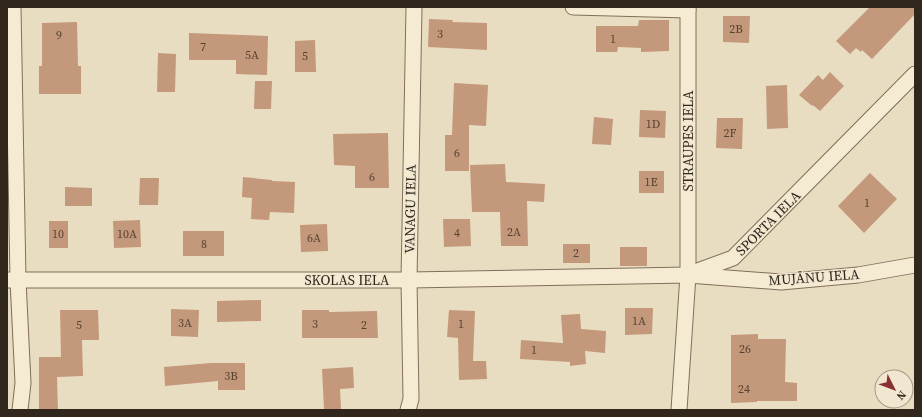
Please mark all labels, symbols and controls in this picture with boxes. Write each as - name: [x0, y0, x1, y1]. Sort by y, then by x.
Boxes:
- house number: 2B: [729, 21, 743, 37]
- house number: 3: [437, 26, 443, 42]
- house number: 9: [56, 27, 62, 43]
- house number: 1: [610, 31, 616, 47]
- house number: 7: [200, 39, 206, 55]
- house number: 5A: [245, 47, 259, 63]
- house number: 5: [302, 48, 308, 64]
- street label: STRAUPES IELA: [678, 90, 698, 192]
- house number: 1D: [646, 116, 660, 132]
- house number: 2F: [724, 125, 737, 141]
- house number: 6: [454, 145, 460, 161]
- street label: VANAGU IELA: [399, 163, 421, 254]
- house number: 6: [369, 169, 375, 185]
- house number: 1E: [644, 174, 658, 190]
- street label: SPORTA IELA: [731, 185, 806, 260]
- house number: 1: [864, 195, 870, 211]
- house number: 2A: [507, 224, 521, 240]
- house number: 4: [454, 225, 460, 241]
- house number: 10: [52, 226, 64, 242]
- house number: 10A: [117, 226, 137, 242]
- house number: 6A: [307, 230, 321, 246]
- house number: 8: [201, 236, 207, 252]
- house number: 2: [573, 245, 579, 261]
- street label: MUJĀNU IELA: [768, 264, 861, 290]
- street label: SKOLAS IELA: [305, 270, 390, 290]
- house number: 1A: [632, 313, 646, 329]
- house number: 3A: [178, 315, 192, 331]
- house number: 3: [312, 316, 318, 332]
- house number: 1: [458, 316, 464, 332]
- house number: 5: [76, 317, 82, 333]
- house number: 2: [361, 317, 367, 333]
- house number: 26: [739, 341, 751, 357]
- house number: 1: [531, 342, 537, 358]
- house number: 3B: [224, 368, 238, 384]
- north arrow: [874, 369, 914, 409]
- house number: 24: [738, 381, 750, 397]
- text: N: [893, 387, 909, 403]

